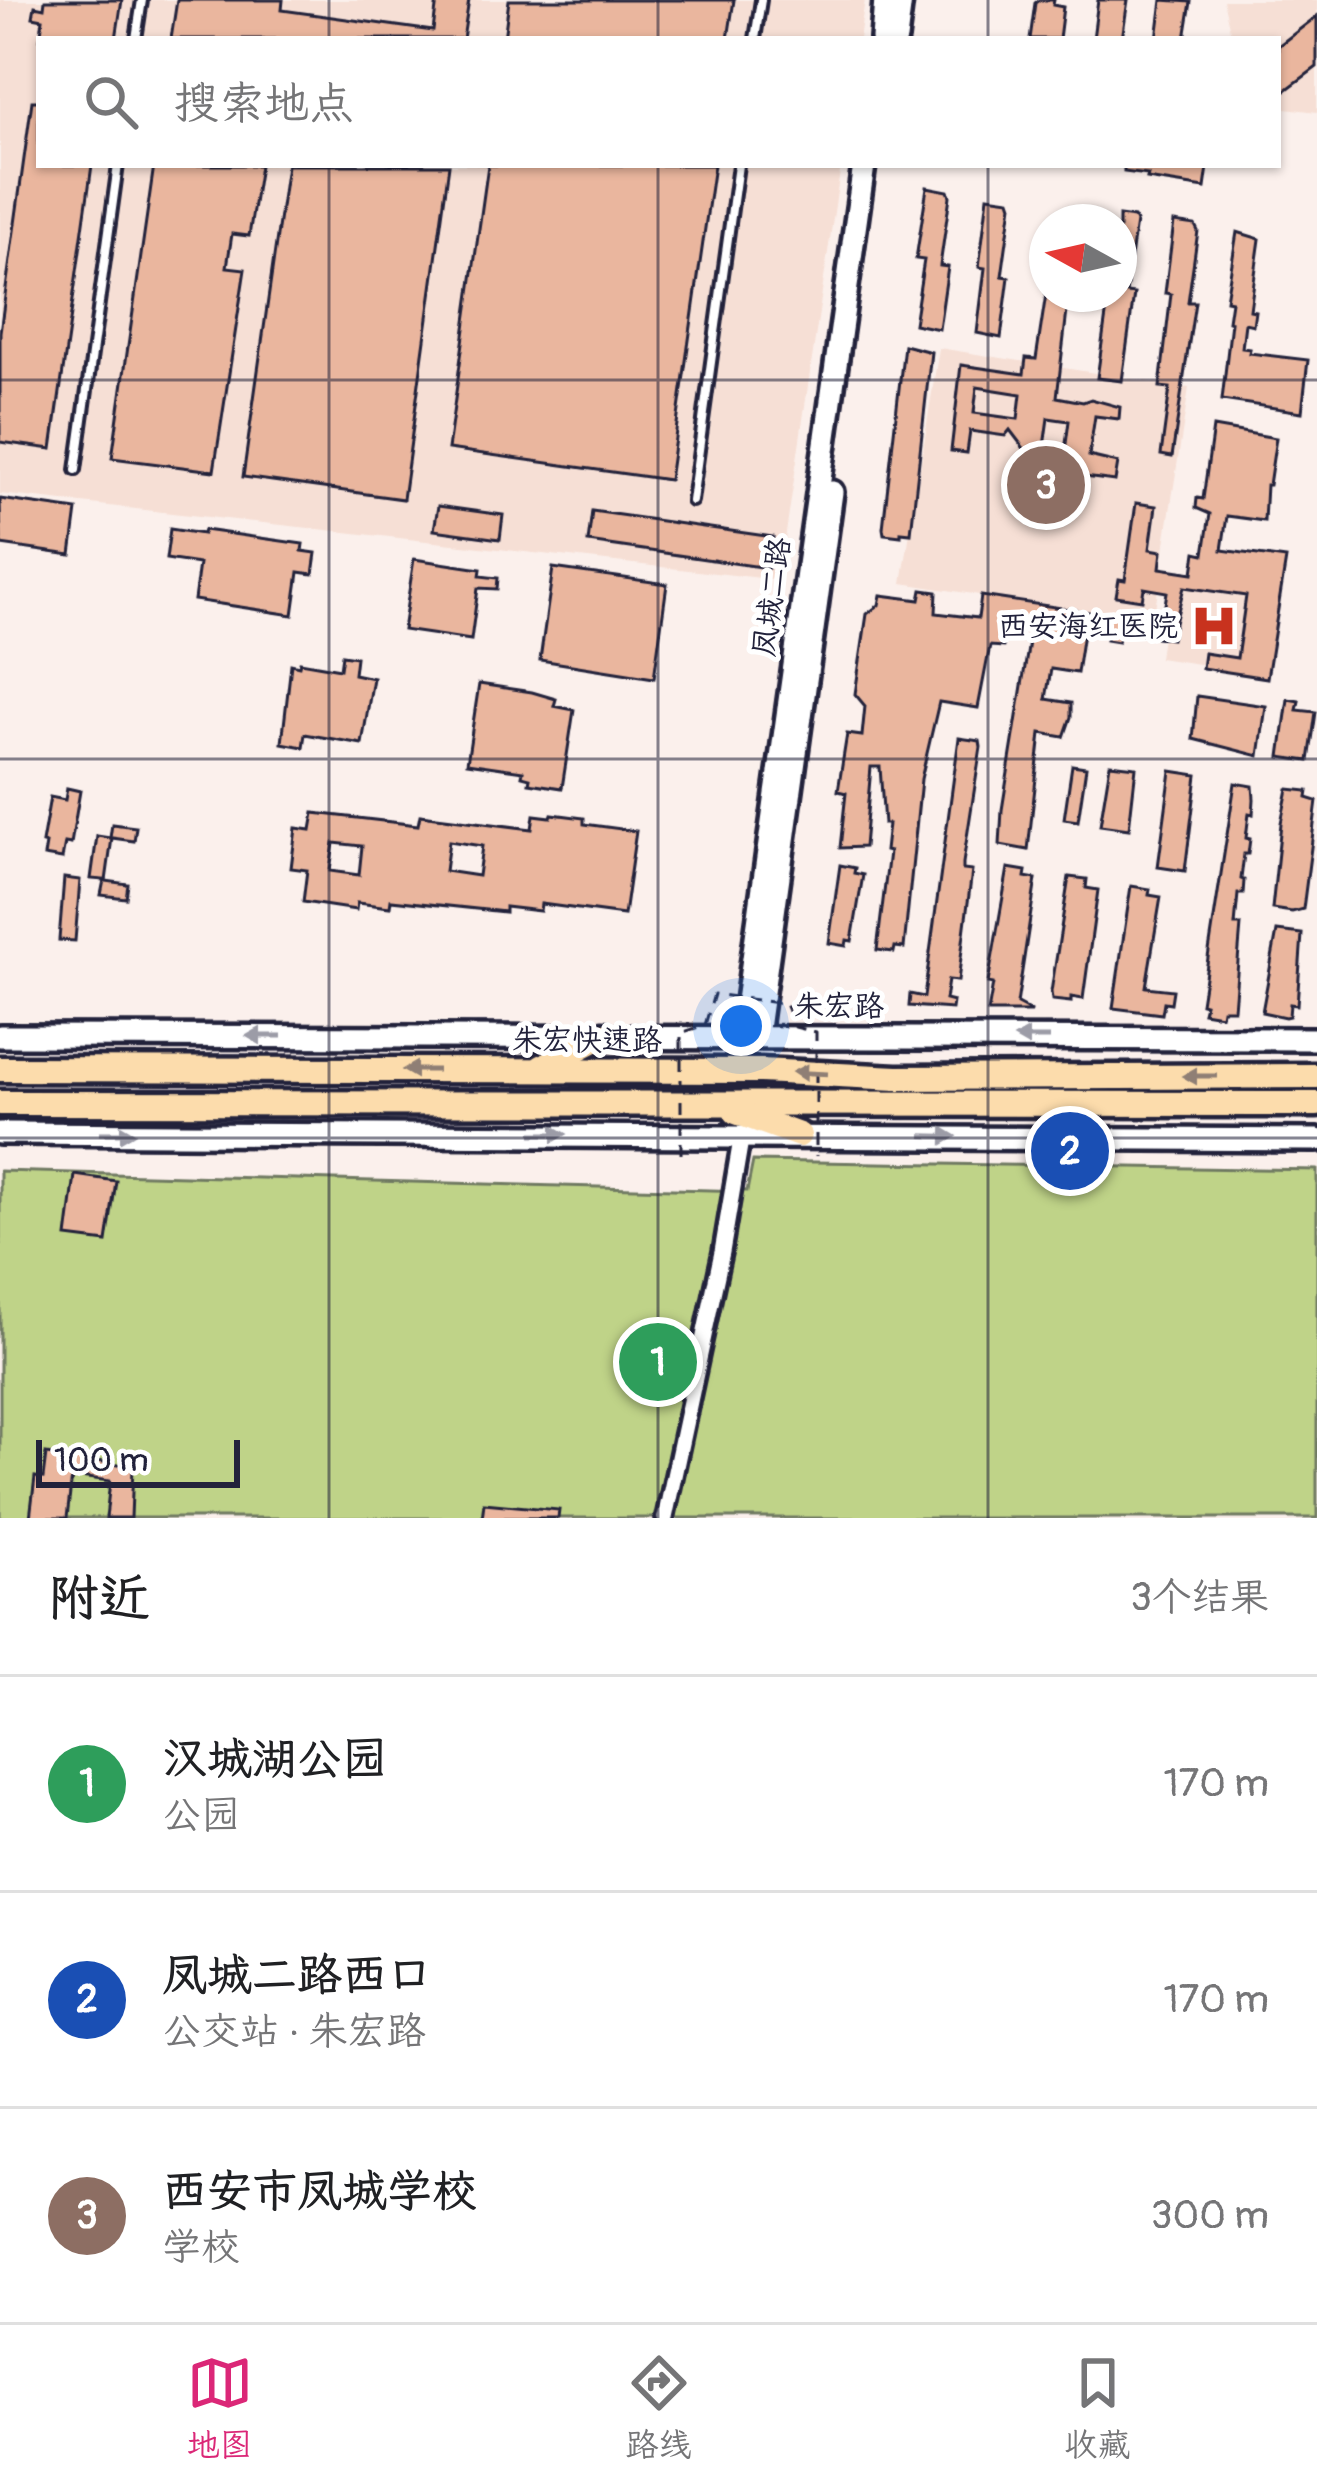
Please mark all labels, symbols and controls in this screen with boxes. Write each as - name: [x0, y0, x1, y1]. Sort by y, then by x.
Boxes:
- search box: [36, 36, 1281, 168]
- icon: search: [78, 69, 144, 135]
- text: 搜索地点: [174, 76, 354, 132]
- north arrow: [1029, 204, 1137, 312]
- pin: 3: [1007, 440, 1085, 530]
- street label: 凤城二路: [745, 535, 799, 659]
- hospital icon: 西安海红医院: [1189, 601, 1239, 651]
- place label: 西安海红医院: [998, 608, 1178, 645]
- street label: 朱宏路: [794, 988, 884, 1025]
- your location: [711, 996, 771, 1056]
- street label: 朱宏快速路: [512, 1022, 662, 1059]
- one-way arrow: [244, 1026, 282, 1046]
- one-way arrow: [1012, 1028, 1050, 1048]
- one-way arrow: [400, 1060, 438, 1079]
- one-way arrow: [790, 1063, 828, 1082]
- one-way arrow: [1180, 1066, 1218, 1086]
- pin: 2: [1031, 1106, 1109, 1196]
- one-way arrow: [99, 1123, 137, 1143]
- one-way arrow: [531, 1124, 569, 1144]
- one-way arrow: [921, 1127, 959, 1146]
- pin: 1: [619, 1317, 697, 1407]
- scale bar: [36, 1434, 240, 1487]
- text: 100 m: [54, 1440, 148, 1481]
- text: 附近: [48, 1567, 150, 1631]
- text: 3个结果: [1130, 1573, 1269, 1622]
- text: 汉城湖公园: [162, 1732, 387, 1788]
- text: 1: [79, 1759, 95, 1808]
- text: 170 m: [1163, 1759, 1269, 1808]
- text: 公园: [162, 1791, 240, 1840]
- text: 凤城二路西口: [162, 1948, 432, 2004]
- text: 2: [76, 1975, 98, 2024]
- text: 170 m: [1163, 1975, 1269, 2024]
- text: 公交站 · 朱宏路: [162, 2007, 426, 2056]
- text: 西安市凤城学校: [162, 2164, 477, 2220]
- text: 3: [76, 2191, 98, 2240]
- text: 300 m: [1151, 2191, 1269, 2240]
- text: 学校: [162, 2223, 240, 2272]
- tab: 地图: [187, 2350, 253, 2466]
- tab: 路线: [626, 2350, 692, 2466]
- tab: 收藏: [1065, 2350, 1131, 2466]

